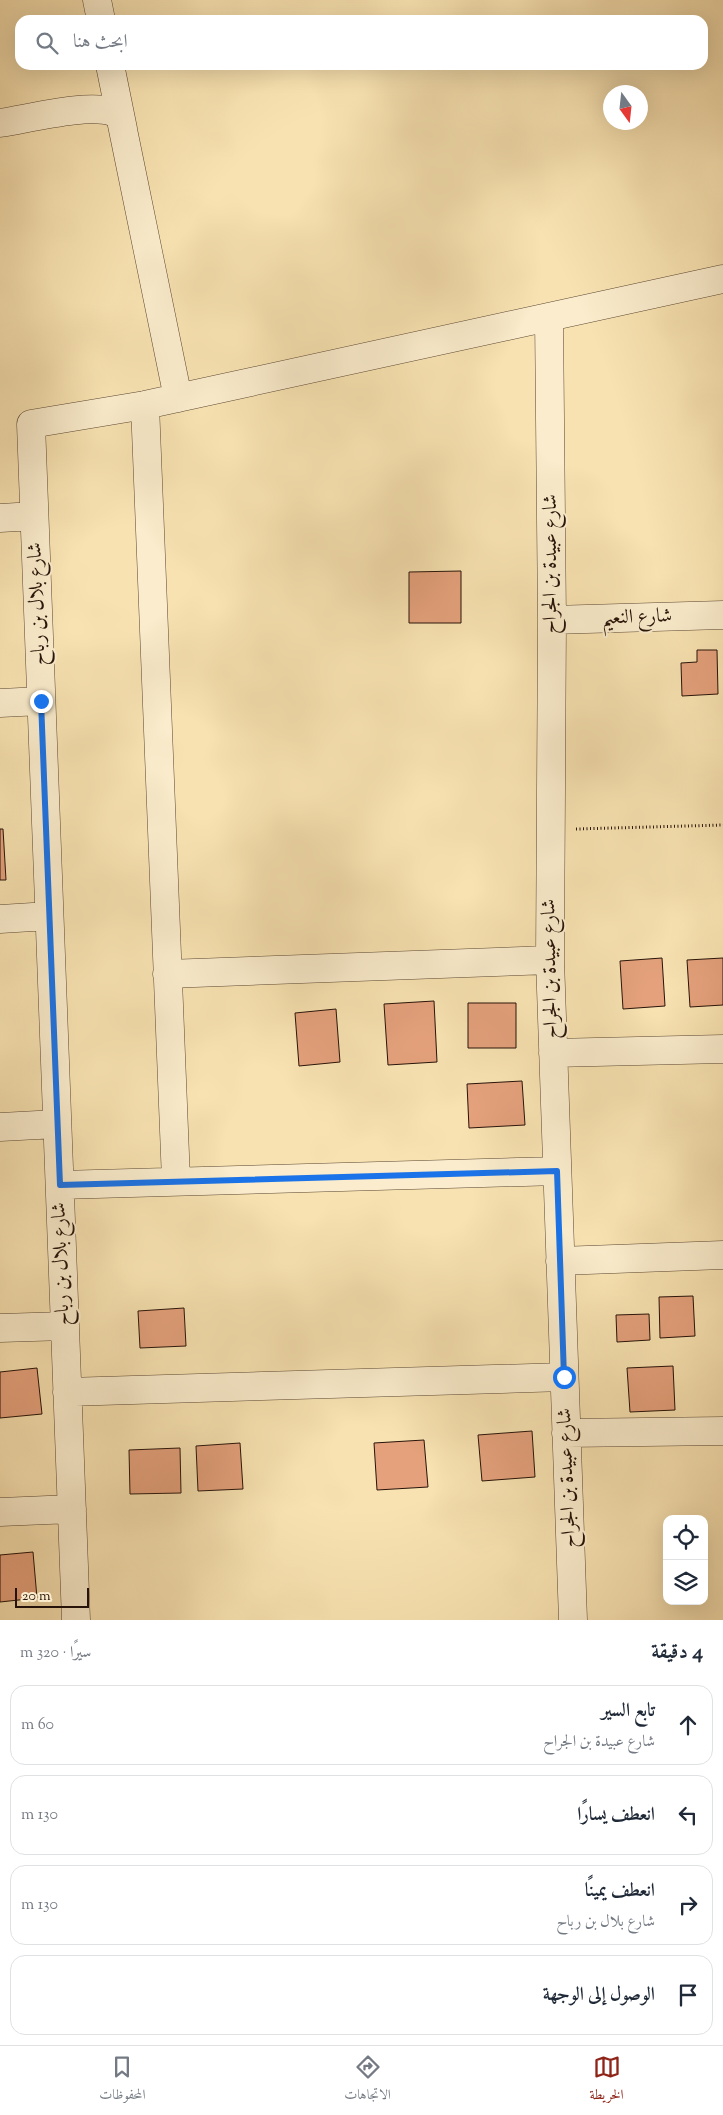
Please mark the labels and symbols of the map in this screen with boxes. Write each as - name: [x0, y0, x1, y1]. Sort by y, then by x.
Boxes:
- north arrow: [603, 85, 648, 130]
- street label: شارع عبيدة بن الجراح: [537, 494, 567, 634]
- street label: شارع بلال بن رباح: [21, 542, 56, 666]
- street label: شارع النعيم: [601, 602, 673, 637]
- route end: [30, 690, 53, 713]
- street label: شارع عبيدة بن الجراح: [535, 899, 568, 1039]
- street label: شارع بلال بن رباح: [45, 1202, 80, 1326]
- route start: [553, 1366, 576, 1389]
- street label: شارع عبيدة بن الجراح: [551, 1408, 586, 1548]
- scale bar: [15, 1585, 89, 1608]

